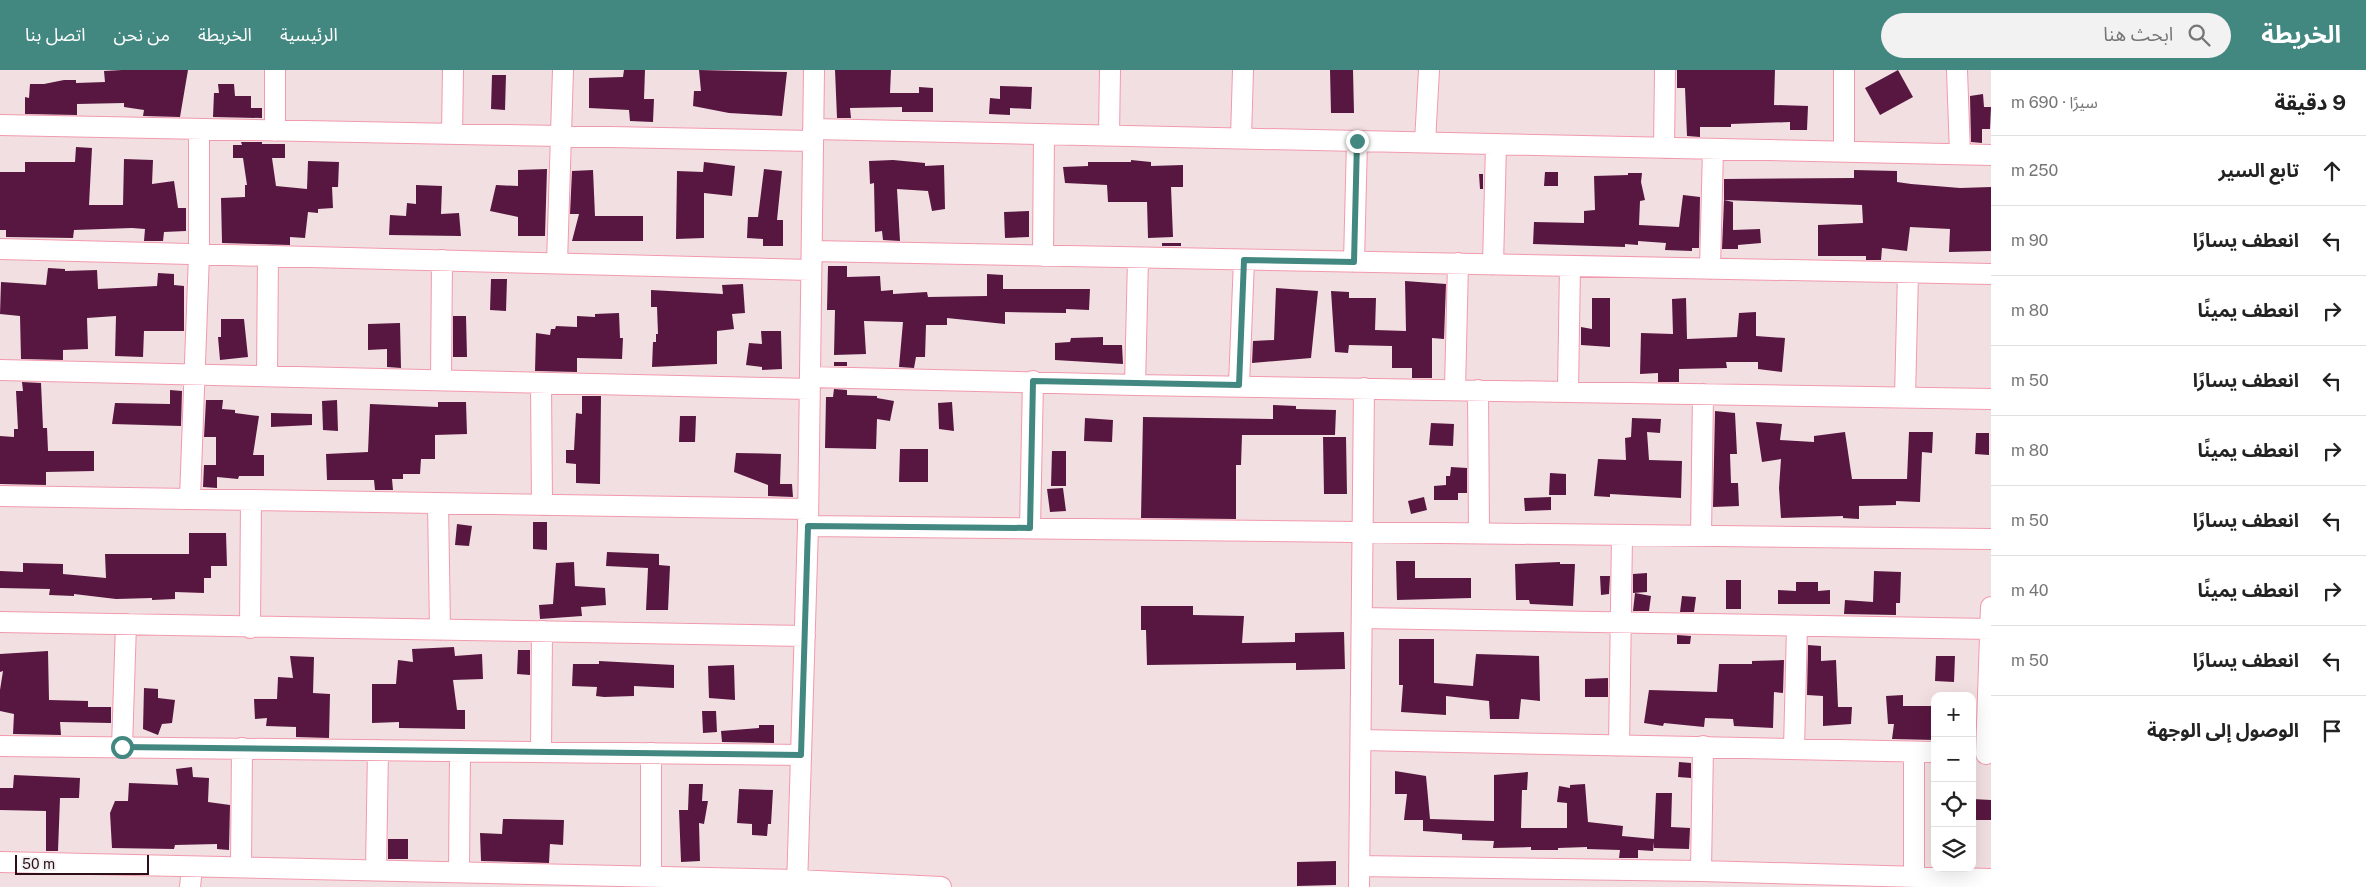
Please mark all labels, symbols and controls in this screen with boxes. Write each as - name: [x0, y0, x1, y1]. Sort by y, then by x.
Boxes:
- search box: [1881, 13, 2231, 58]
- text: الخريطة: [2261, 20, 2341, 48]
- icon: search: [2185, 21, 2213, 49]
- text: ابحث هنا: [2103, 23, 2173, 45]
- text: اتصل بنا: [25, 24, 86, 45]
- text: من نحن: [114, 24, 170, 45]
- text: الخريطة: [198, 24, 252, 45]
- text: الرئيسية: [280, 24, 338, 45]
- text: 9 دقيقة: [2275, 90, 2346, 115]
- text: سيرًا · 690 m: [2011, 93, 2098, 112]
- route end: [1346, 130, 1369, 153]
- icon: ahead: [2318, 157, 2346, 185]
- text: تابع السير: [2218, 159, 2299, 181]
- text: 250 m: [2011, 161, 2058, 180]
- icon: left: [2318, 227, 2346, 255]
- text: انعطف يسارًا: [2193, 229, 2299, 251]
- text: 90 m: [2011, 231, 2048, 250]
- icon: right: [2318, 297, 2346, 325]
- text: انعطف يمينًا: [2198, 299, 2299, 321]
- text: 80 m: [2011, 301, 2049, 320]
- icon: left: [2318, 367, 2346, 395]
- text: انعطف يسارًا: [2193, 369, 2299, 391]
- text: 50 m: [2011, 371, 2049, 390]
- icon: right: [2318, 437, 2346, 465]
- text: انعطف يمينًا: [2198, 439, 2299, 461]
- text: 80 m: [2011, 441, 2049, 460]
- icon: left: [2318, 507, 2346, 535]
- text: انعطف يسارًا: [2193, 509, 2299, 531]
- text: 50 m: [2011, 511, 2049, 530]
- icon: right: [2318, 577, 2346, 605]
- text: انعطف يمينًا: [2198, 579, 2299, 601]
- text: 40 m: [2011, 581, 2049, 600]
- icon: left: [2318, 647, 2346, 675]
- text: انعطف يسارًا: [2193, 649, 2299, 671]
- text: 50 m: [2011, 651, 2049, 670]
- map controls: [1931, 692, 1976, 872]
- button: +: [1931, 692, 1976, 737]
- icon: arrive: [2318, 717, 2346, 745]
- text: الوصول إلى الوجهة: [2147, 719, 2299, 741]
- route start: [111, 736, 134, 759]
- button: −: [1931, 737, 1976, 782]
- button: locate: [1931, 782, 1976, 827]
- button: layers: [1931, 827, 1976, 872]
- scale bar: [15, 852, 149, 875]
- text: 50 m: [22, 856, 55, 872]

